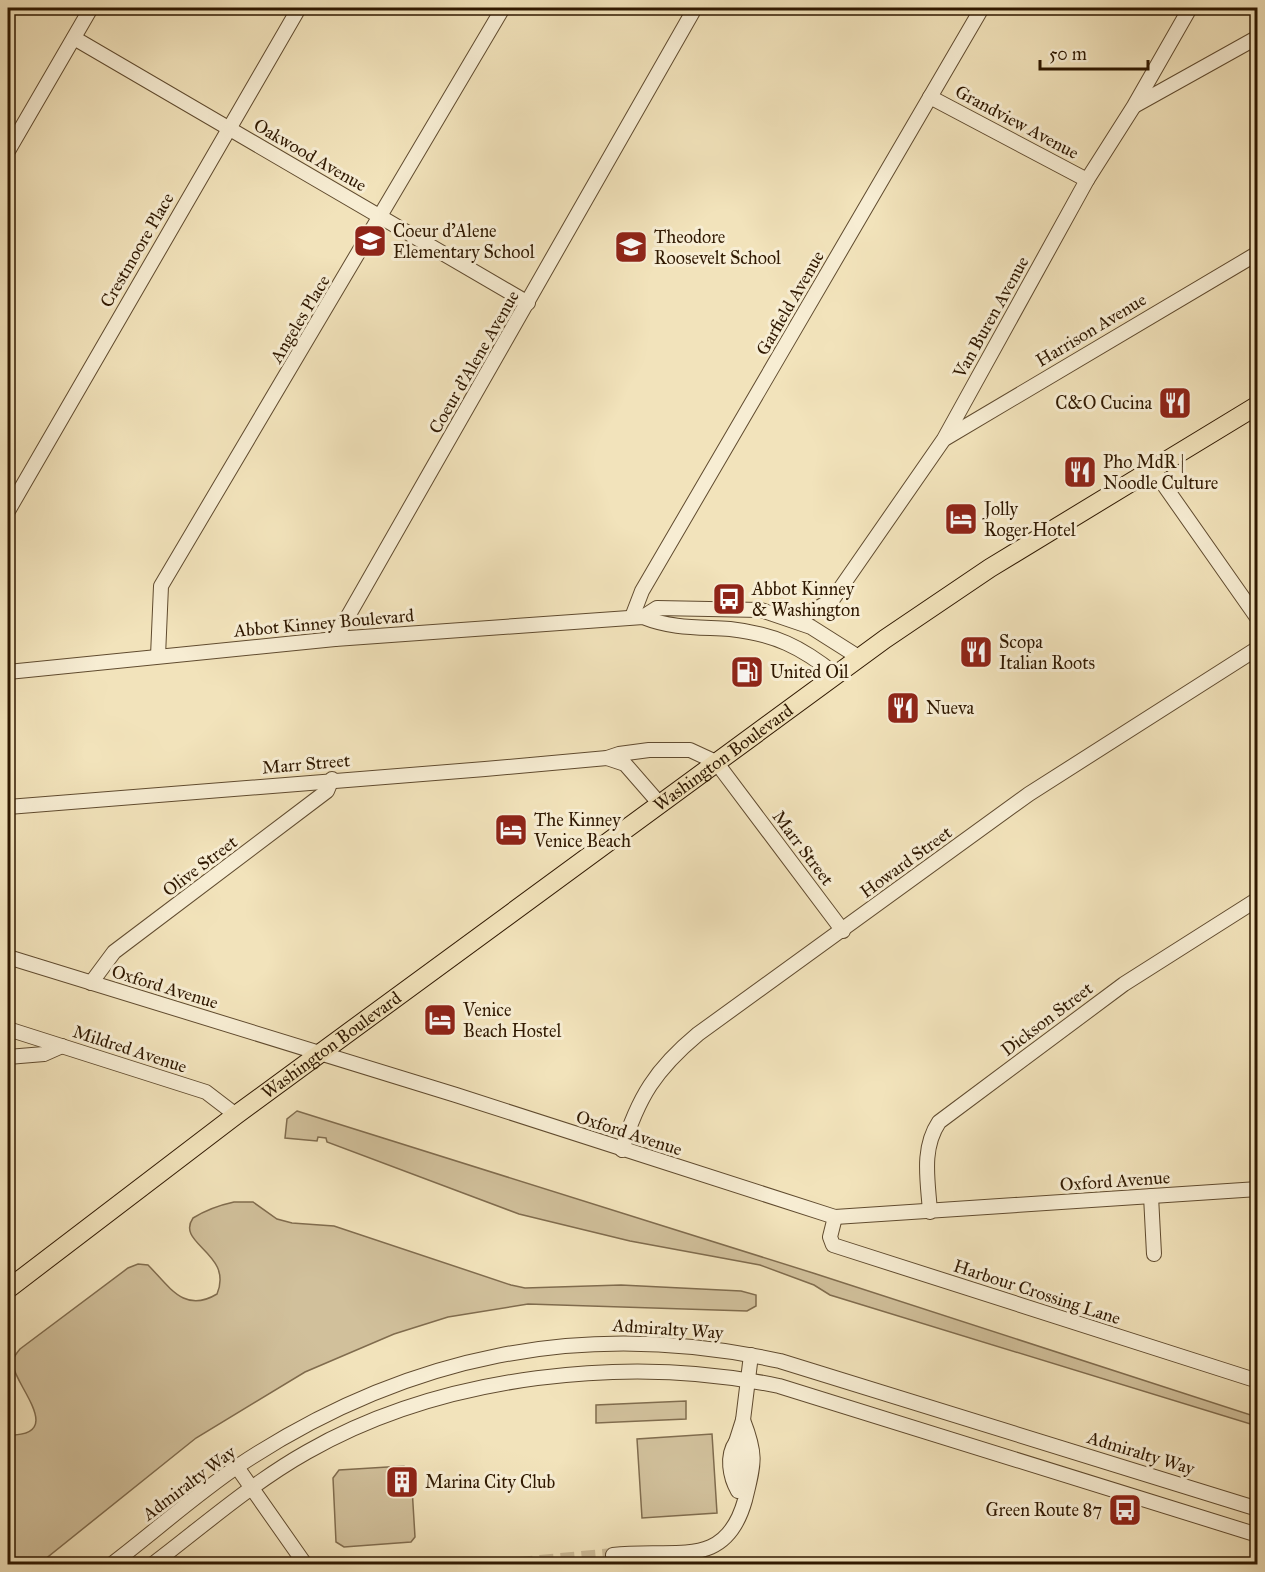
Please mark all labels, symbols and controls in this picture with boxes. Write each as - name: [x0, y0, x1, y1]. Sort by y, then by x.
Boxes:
- scale bar: [1040, 33, 1148, 71]
- text: 50 m: [1049, 43, 1087, 65]
- street label: Grandview Avenue: [951, 80, 1083, 164]
- street label: Oakwood Avenue: [250, 114, 370, 196]
- street label: Crestmoore Place: [95, 189, 179, 311]
- place label: Coeur d'Alene Elementary School: [393, 220, 535, 263]
- school or university icon: Coeur d'Alene Elementary School: [352, 223, 388, 259]
- place label: Theodore Roosevelt School: [654, 226, 781, 269]
- school or university icon: Theodore Roosevelt School: [613, 229, 649, 265]
- street label: Garfield Avenue: [751, 247, 829, 359]
- street label: Van Buren Avenue: [948, 252, 1033, 383]
- street label: Angeles Place: [265, 271, 336, 368]
- street label: Coeur d'Alene Avenue: [424, 287, 524, 437]
- street label: Harrison Avenue: [1032, 288, 1150, 372]
- restaurant icon: C&O Cucina: [1157, 385, 1193, 421]
- place label: C&O Cucina: [1055, 392, 1152, 414]
- place label: Pho MdR | Noodle Culture: [1103, 451, 1218, 494]
- restaurant icon: Pho MdR | Noodle Culture: [1062, 454, 1098, 490]
- place label: Jolly Roger Hotel: [982, 498, 1076, 542]
- hotel icon: Jolly Roger Hotel: [943, 501, 979, 537]
- place label: Abbot Kinney & Washington: [751, 578, 860, 622]
- bus stop icon: Abbot Kinney & Washington: [711, 581, 747, 617]
- street label: Abbot Kinney Boulevard: [232, 604, 415, 642]
- place label: Scopa Italian Roots: [999, 631, 1095, 674]
- restaurant icon: Scopa Italian Roots: [958, 634, 994, 670]
- fuel station icon: United Oil: [729, 654, 765, 690]
- place label: United Oil: [770, 661, 849, 683]
- restaurant icon: Nueva: [885, 690, 921, 726]
- place label: Nueva: [926, 697, 975, 719]
- street label: Washington Boulevard: [649, 699, 797, 816]
- street label: Marr Street: [261, 749, 352, 779]
- street label: Marr Street: [768, 806, 839, 890]
- place label: The Kinney Venice Beach: [533, 809, 631, 852]
- hotel icon: The Kinney Venice Beach: [493, 812, 529, 848]
- street label: Howard Street: [856, 821, 957, 903]
- street label: Olive Street: [158, 830, 242, 901]
- street label: Oxford Avenue: [109, 960, 221, 1014]
- street label: Dickson Street: [997, 977, 1098, 1061]
- street label: Washington Boulevard: [257, 987, 405, 1104]
- place label: Venice Beach Hostel: [462, 999, 561, 1042]
- hotel icon: Venice Beach Hostel: [422, 1002, 458, 1038]
- street label: Mildred Avenue: [70, 1020, 190, 1078]
- street label: Oxford Avenue: [573, 1105, 685, 1161]
- street label: Oxford Avenue: [1059, 1166, 1171, 1196]
- street label: Harbour Crossing Lane: [950, 1255, 1123, 1330]
- street label: Admiralty Way: [611, 1314, 725, 1344]
- street label: Admiralty Way: [1084, 1426, 1198, 1480]
- street label: Admiralty Way: [137, 1440, 240, 1526]
- building icon: Marina City Club: [384, 1464, 420, 1500]
- place label: Marina City Club: [425, 1471, 556, 1493]
- bus stop icon: Green Route 87: [1107, 1492, 1143, 1528]
- place label: Green Route 87: [985, 1499, 1102, 1521]

